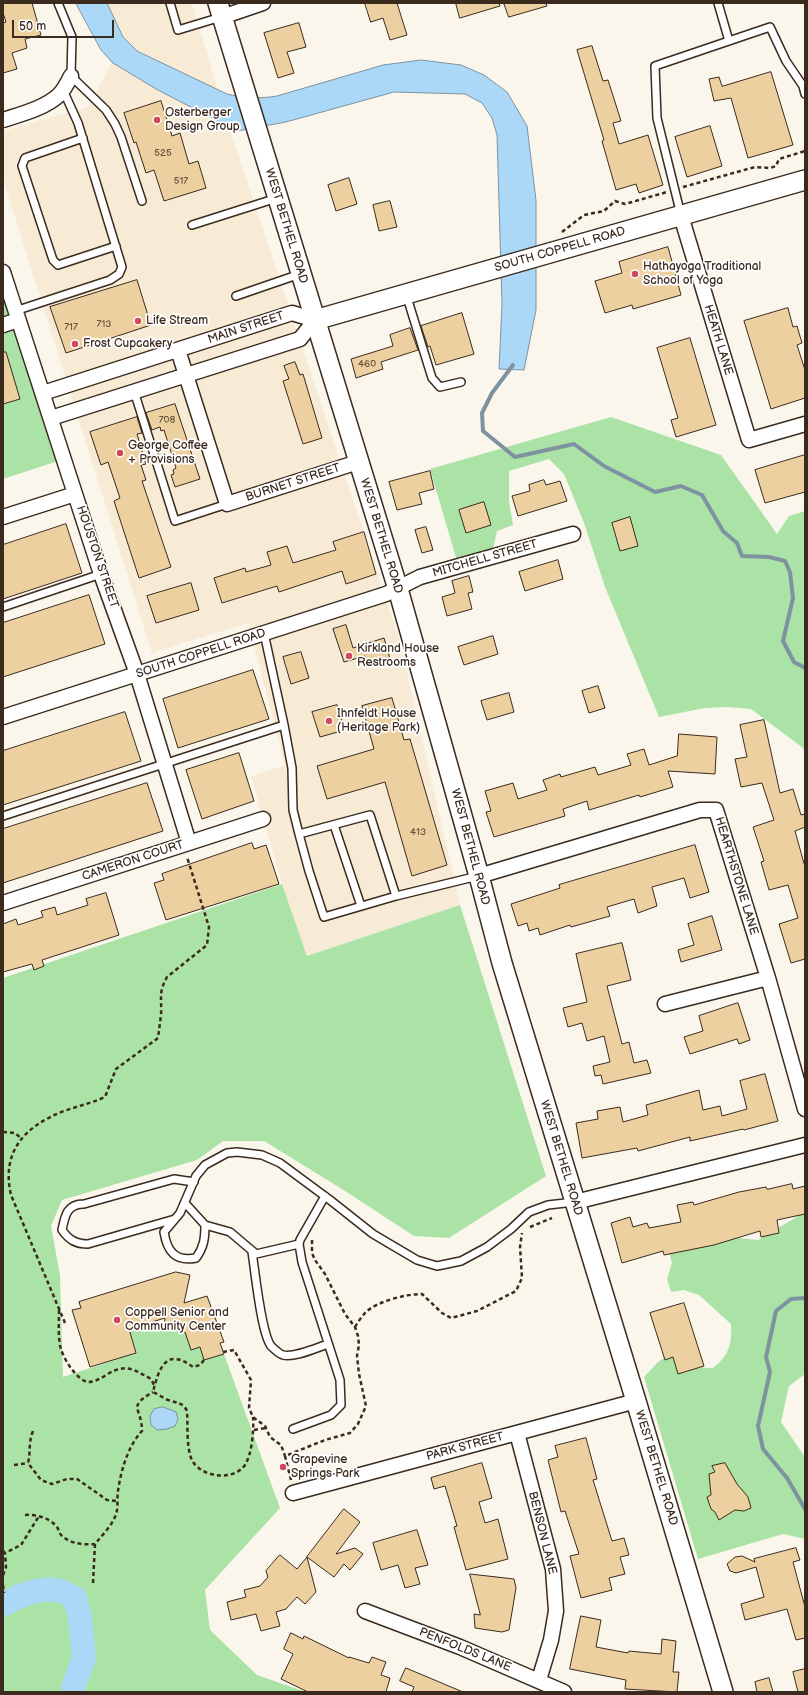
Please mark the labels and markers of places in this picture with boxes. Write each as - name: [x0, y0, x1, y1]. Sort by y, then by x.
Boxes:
- place label: Osterberger Design Group: [165, 106, 240, 134]
- marker: Osterberger Design Group: [152, 115, 162, 125]
- place label: Hathayoga Traditional School of Yoga: [643, 260, 761, 288]
- marker: Hathayoga Traditional School of Yoga: [630, 269, 640, 279]
- place label: Life Stream: [146, 314, 208, 328]
- marker: Life Stream: [133, 316, 143, 326]
- place label: Frost Cupcakery: [83, 337, 172, 351]
- marker: Frost Cupcakery: [70, 339, 80, 349]
- place label: George Coffee + Provisions: [128, 439, 208, 467]
- marker: George Coffee + Provisions: [115, 448, 125, 458]
- place label: Kirkland House Restrooms: [357, 642, 439, 670]
- marker: Kirkland House Restrooms: [344, 651, 354, 661]
- place label: Ihnfeldt House (Heritage Park): [337, 707, 420, 735]
- marker: Ihnfeldt House (Heritage Park): [324, 716, 334, 726]
- place label: Coppell Senior and Community Center: [125, 1306, 229, 1334]
- marker: Coppell Senior and Community Center: [112, 1315, 122, 1325]
- place label: Grapevine Springs Park: [291, 1453, 359, 1481]
- marker: Grapevine Springs Park: [278, 1462, 288, 1472]

